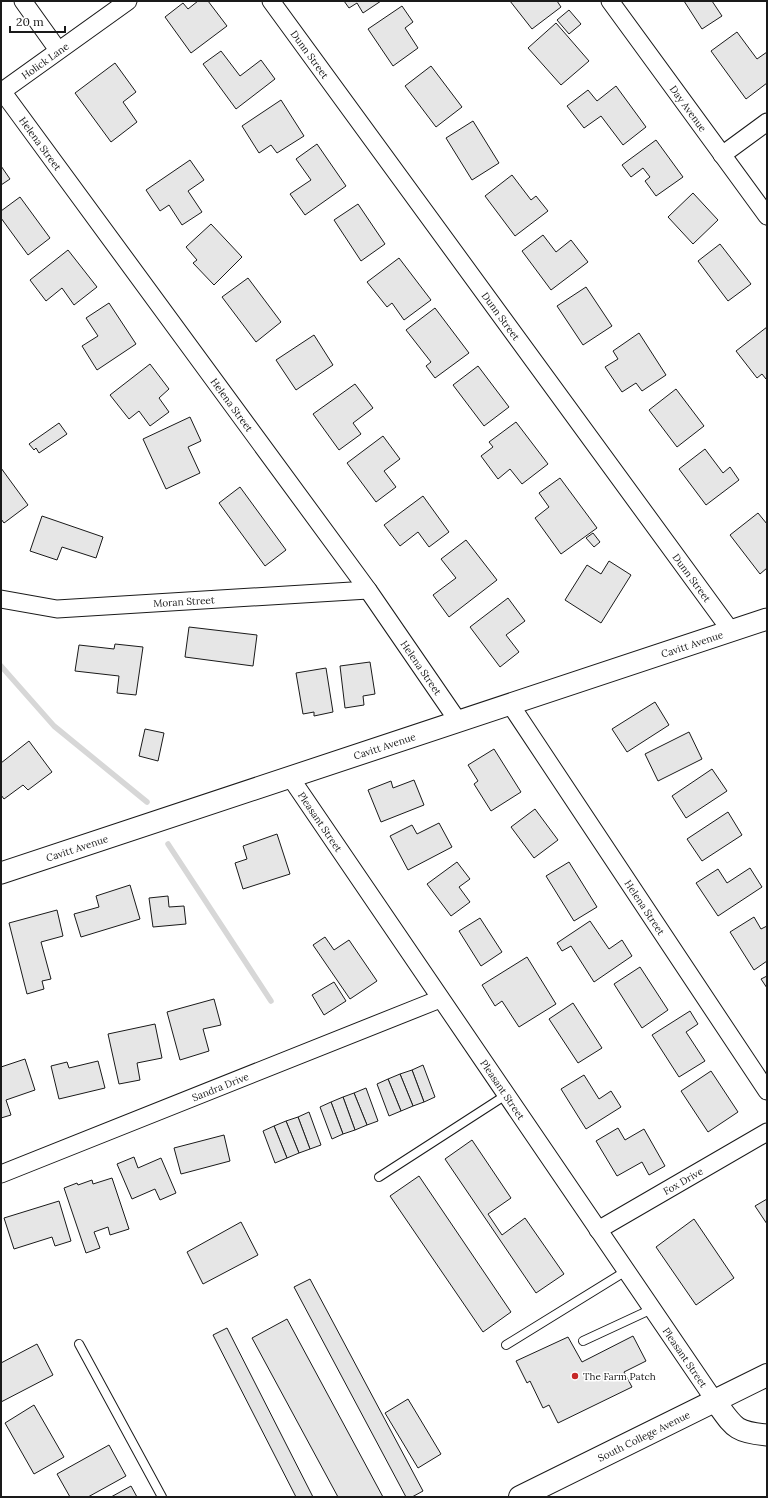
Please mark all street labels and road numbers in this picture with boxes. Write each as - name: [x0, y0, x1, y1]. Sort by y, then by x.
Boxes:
- street label: Dunn Street: [288, 28, 332, 81]
- street label: Holick Lane: [19, 39, 72, 82]
- street label: Day Avenue: [667, 83, 710, 135]
- street label: Helena Street: [16, 114, 65, 173]
- street label: Dunn Street: [479, 289, 523, 343]
- street label: Helena Street: [208, 375, 256, 434]
- street label: Dunn Street: [670, 551, 714, 604]
- street label: Moran Street: [153, 593, 215, 610]
- street label: Cavitt Avenue: [659, 627, 725, 660]
- street label: Helena Street: [398, 638, 445, 698]
- street label: Cavitt Avenue: [352, 729, 418, 762]
- street label: Pleasant Street: [295, 789, 346, 854]
- street label: Cavitt Avenue: [44, 831, 110, 864]
- street label: Helena Street: [622, 877, 668, 937]
- street label: Pleasant Street: [478, 1057, 528, 1122]
- street label: Sandra Drive: [190, 1069, 251, 1104]
- street label: Fox Drive: [660, 1164, 706, 1198]
- street label: Pleasant Street: [660, 1325, 710, 1390]
- street label: South College Avenue: [595, 1407, 693, 1464]

